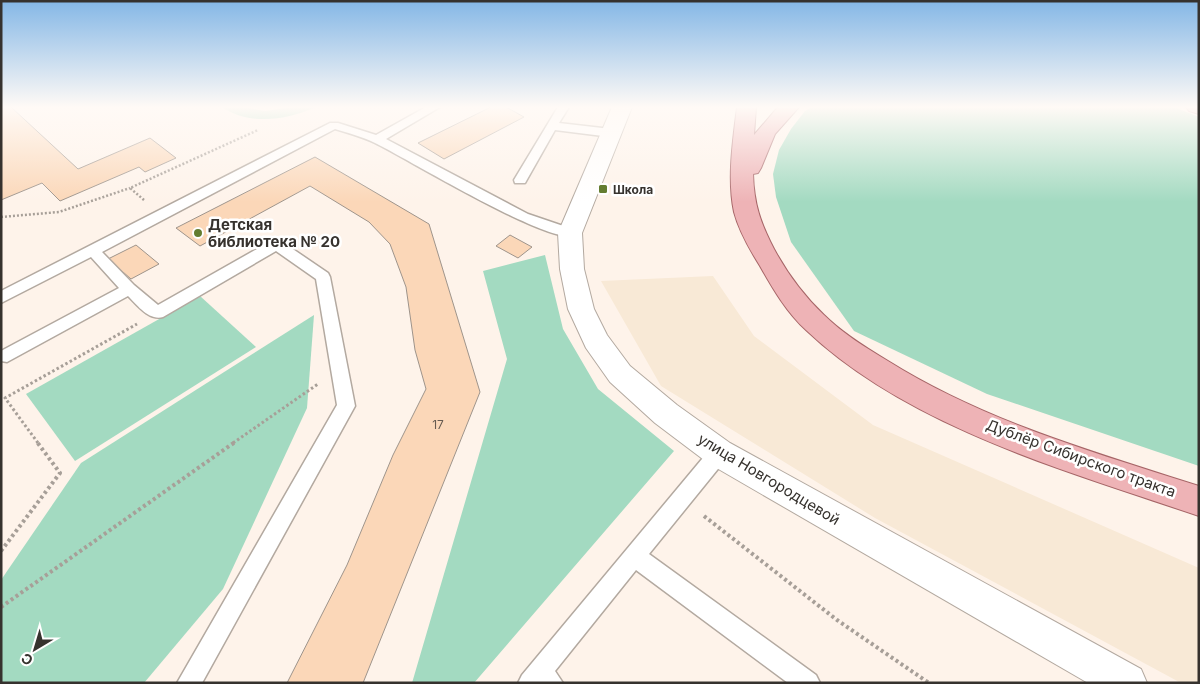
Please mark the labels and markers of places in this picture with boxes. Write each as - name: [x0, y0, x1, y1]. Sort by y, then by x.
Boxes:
- place label: Школа: [613, 182, 653, 197]
- marker: Школа: [597, 183, 609, 195]
- place label: Детская библиотека № 20: [208, 215, 340, 251]
- marker: Детская библиотека № 20: [192, 227, 204, 239]

